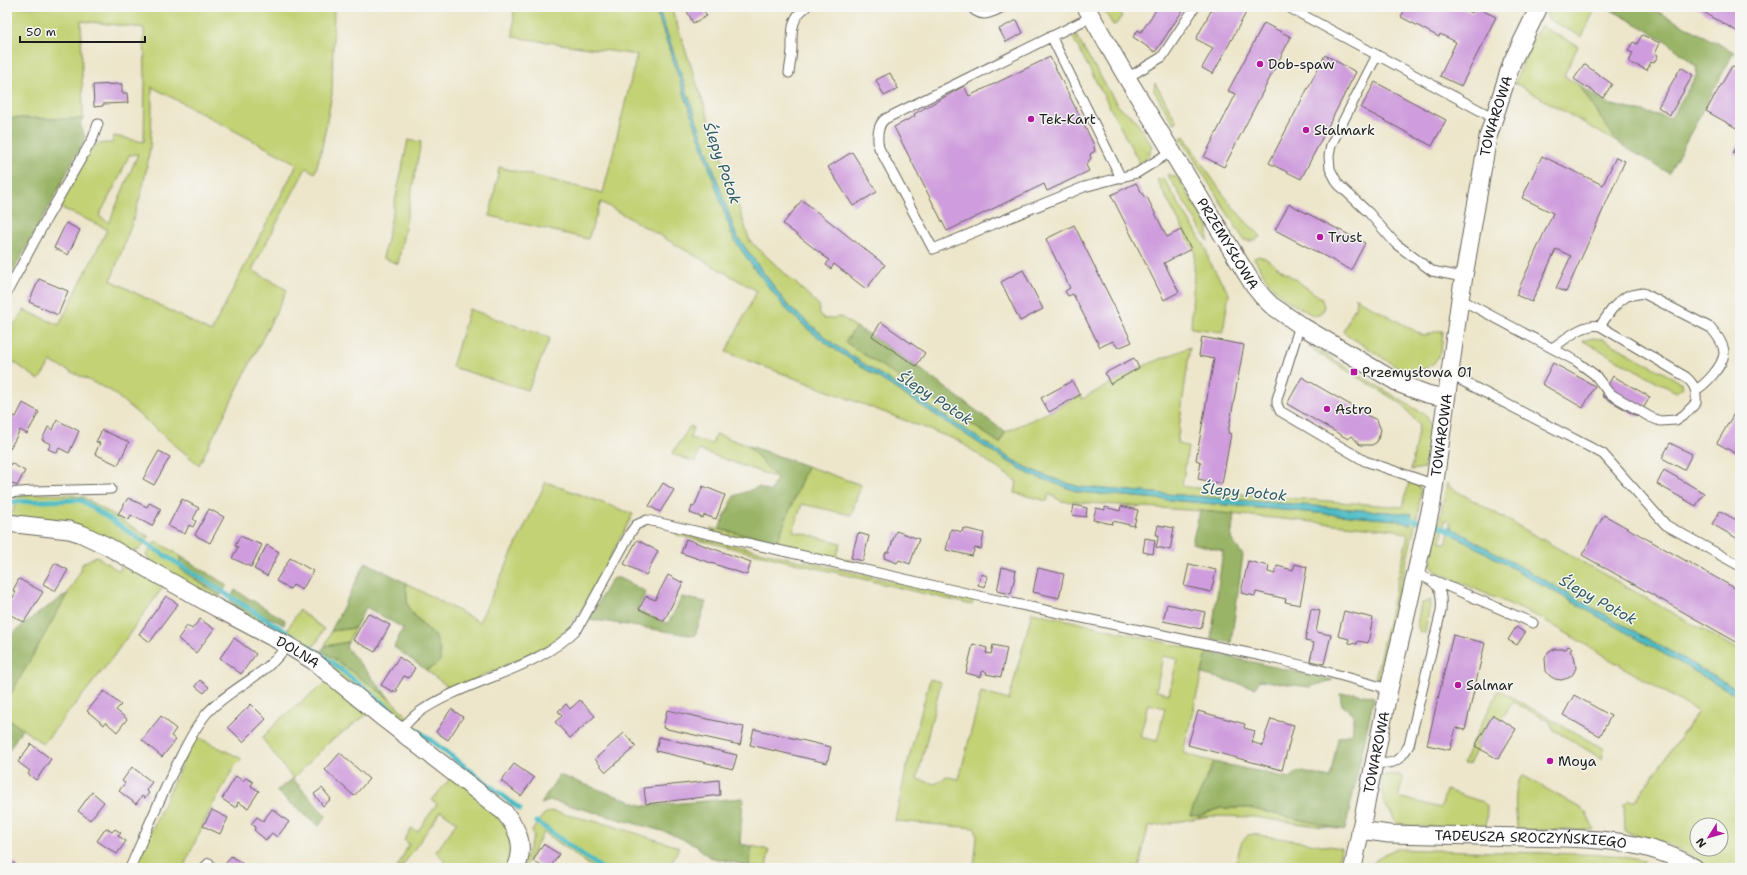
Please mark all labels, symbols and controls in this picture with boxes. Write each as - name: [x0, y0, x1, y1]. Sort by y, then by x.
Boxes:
- scale bar: [20, 18, 145, 44]
- text: 50 m: [26, 24, 56, 40]
- place label: Dob-spaw: [1268, 55, 1335, 73]
- marker: Dob-spaw: [1255, 59, 1265, 69]
- street label: TOWAROWA: [1476, 73, 1516, 158]
- place label: Tek-Kart: [1039, 110, 1096, 128]
- marker: Tek-Kart: [1026, 114, 1036, 124]
- water label: Ślepy Potok: [699, 119, 746, 207]
- place label: Stalmark: [1314, 121, 1375, 139]
- marker: Stalmark: [1301, 125, 1311, 135]
- street label: PRZEMYSŁOWA: [1193, 195, 1263, 293]
- place label: Trust: [1328, 228, 1362, 246]
- marker: Trust: [1315, 232, 1325, 242]
- place label: Przemysłowa 01: [1362, 363, 1472, 381]
- water label: Ślepy Potok: [894, 365, 977, 430]
- marker: Przemysłowa 01: [1349, 367, 1359, 377]
- street label: TOWAROWA: [1427, 393, 1456, 478]
- place label: Astro: [1335, 400, 1372, 418]
- marker: Astro: [1322, 404, 1332, 414]
- water label: Ślepy Potok: [1200, 477, 1288, 506]
- water label: Ślepy Potok: [1556, 570, 1641, 630]
- street label: DOLNA: [273, 632, 323, 672]
- place label: Salmar: [1466, 676, 1514, 694]
- marker: Salmar: [1453, 680, 1463, 690]
- street label: TOWAROWA: [1359, 710, 1393, 795]
- place label: Moya: [1558, 752, 1597, 770]
- marker: Moya: [1545, 756, 1555, 766]
- north arrow: [1689, 817, 1729, 857]
- street label: TADEUSZA SROCZYŃSKIEGO: [1434, 826, 1628, 852]
- text: N: [1693, 834, 1710, 851]

